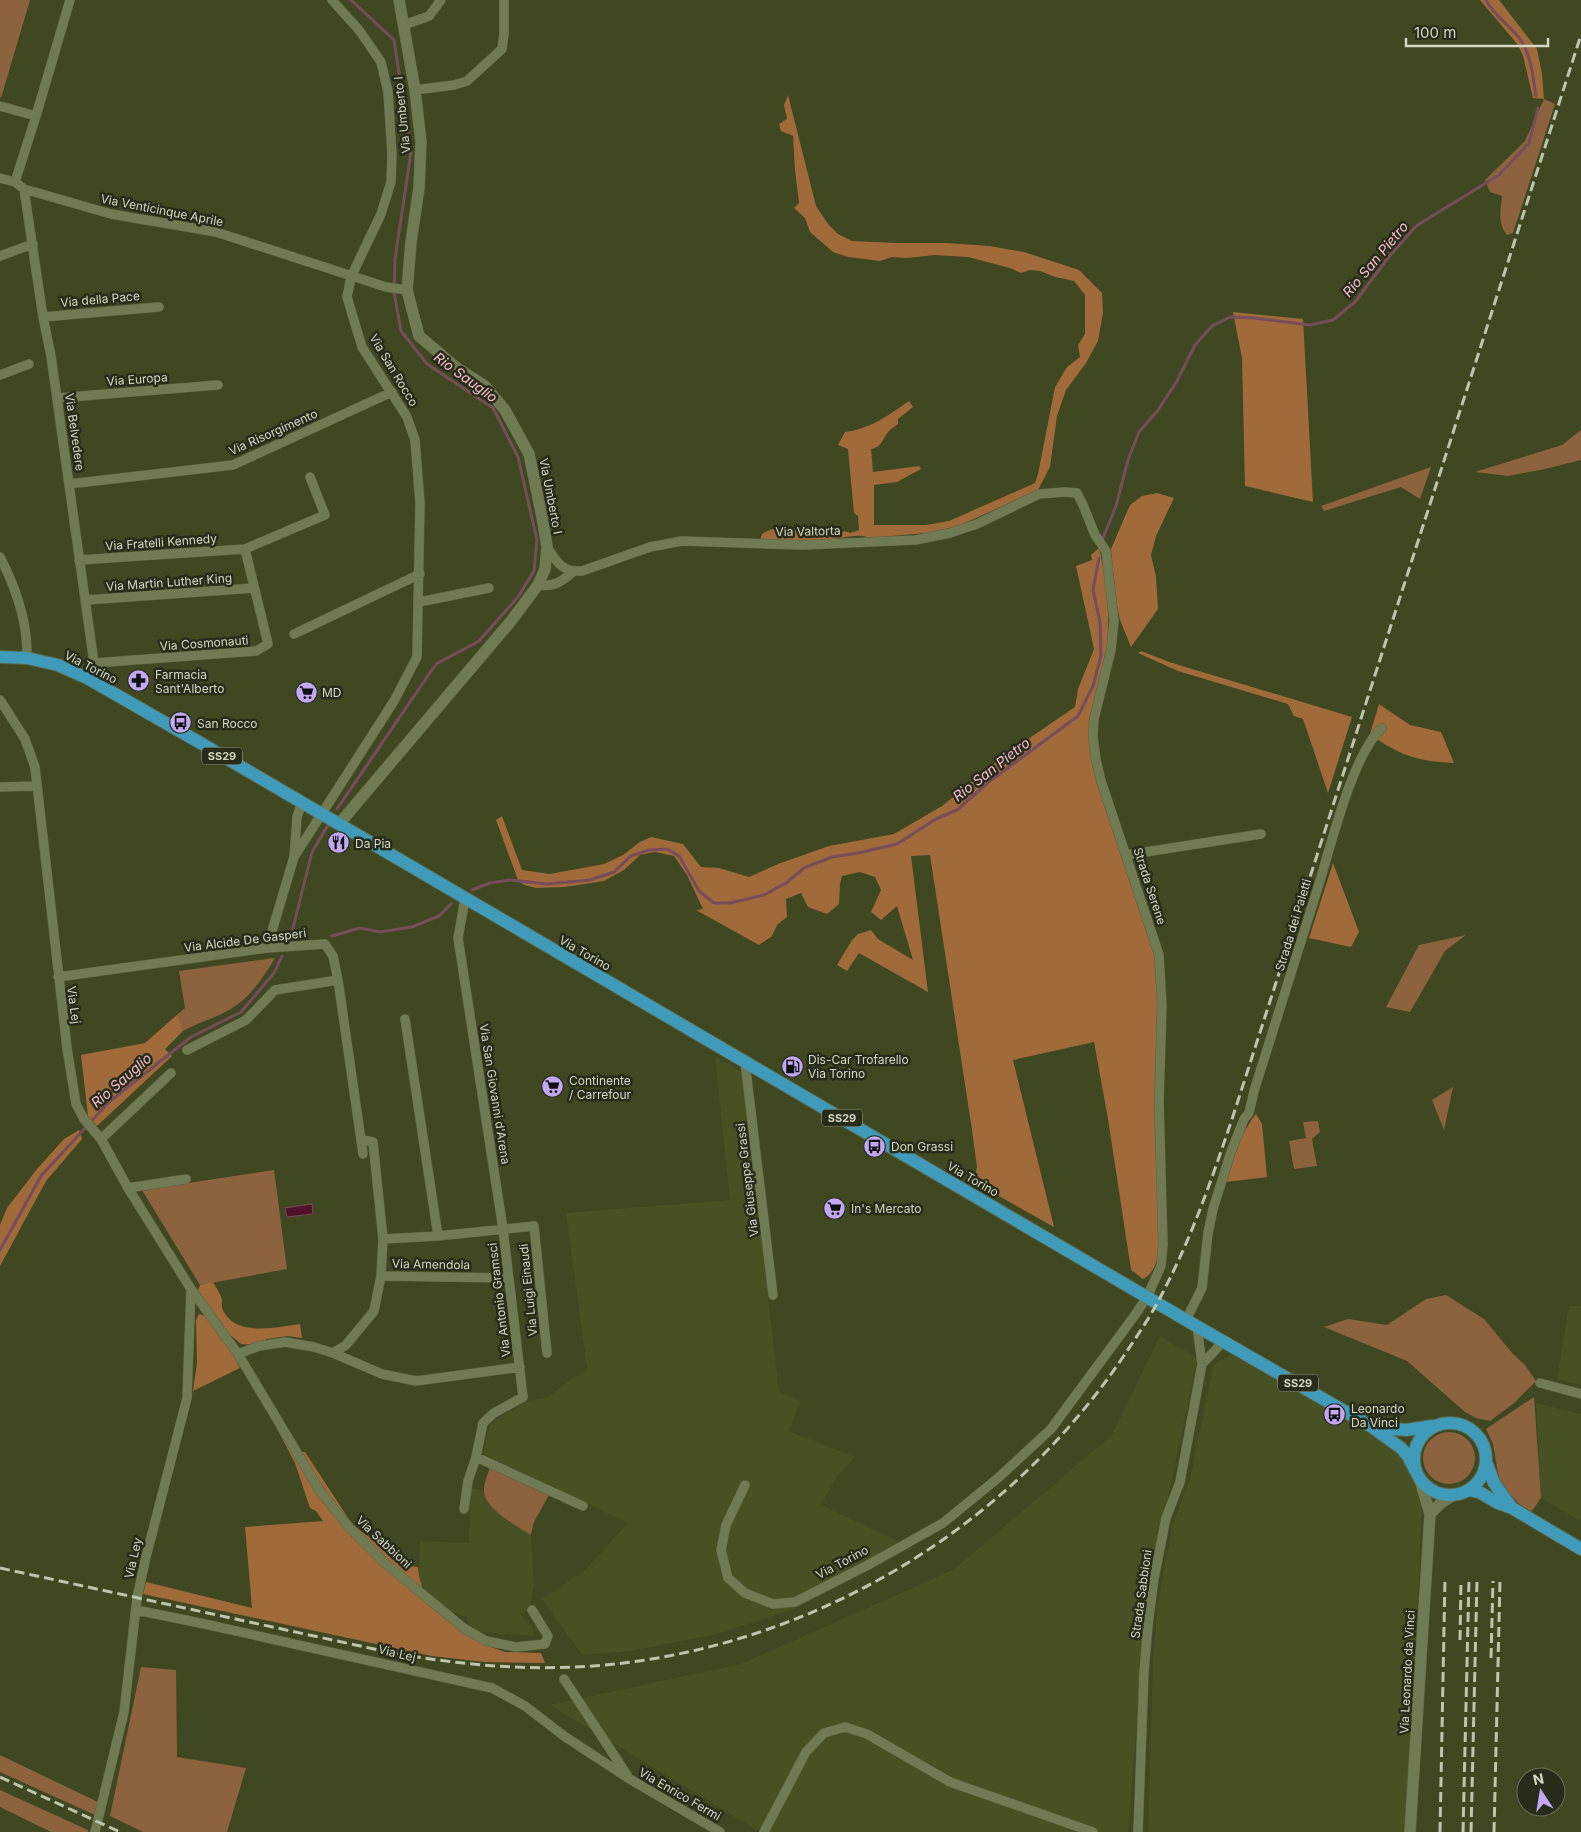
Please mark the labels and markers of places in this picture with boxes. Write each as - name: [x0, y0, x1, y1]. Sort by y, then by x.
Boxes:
- place label: Farmacia Sant'Alberto: [155, 667, 224, 696]
- pharmacy icon: Farmacia Sant'Alberto: [127, 669, 151, 693]
- supermarket icon: MD: [294, 680, 318, 704]
- place label: MD: [322, 685, 342, 700]
- bus stop icon: San Rocco: [169, 711, 193, 735]
- place label: San Rocco: [197, 716, 258, 731]
- restaurant icon: Da Pia: [327, 831, 351, 855]
- place label: Da Pia: [355, 836, 391, 851]
- place label: Dis-Car Trofarello Via Torino: [808, 1052, 909, 1081]
- fuel station icon: Dis-Car Trofarello Via Torino: [780, 1054, 804, 1078]
- place label: Continente / Carrefour: [569, 1073, 632, 1102]
- supermarket icon: Continente / Carrefour: [541, 1075, 565, 1099]
- bus stop icon: Don Grassi: [863, 1134, 887, 1158]
- place label: Don Grassi: [891, 1139, 953, 1154]
- supermarket icon: In's Mercato: [823, 1196, 847, 1220]
- place label: In's Mercato: [851, 1201, 922, 1216]
- place label: Leonardo Da Vinci: [1351, 1401, 1405, 1430]
- bus stop icon: Leonardo Da Vinci: [1323, 1403, 1347, 1427]

